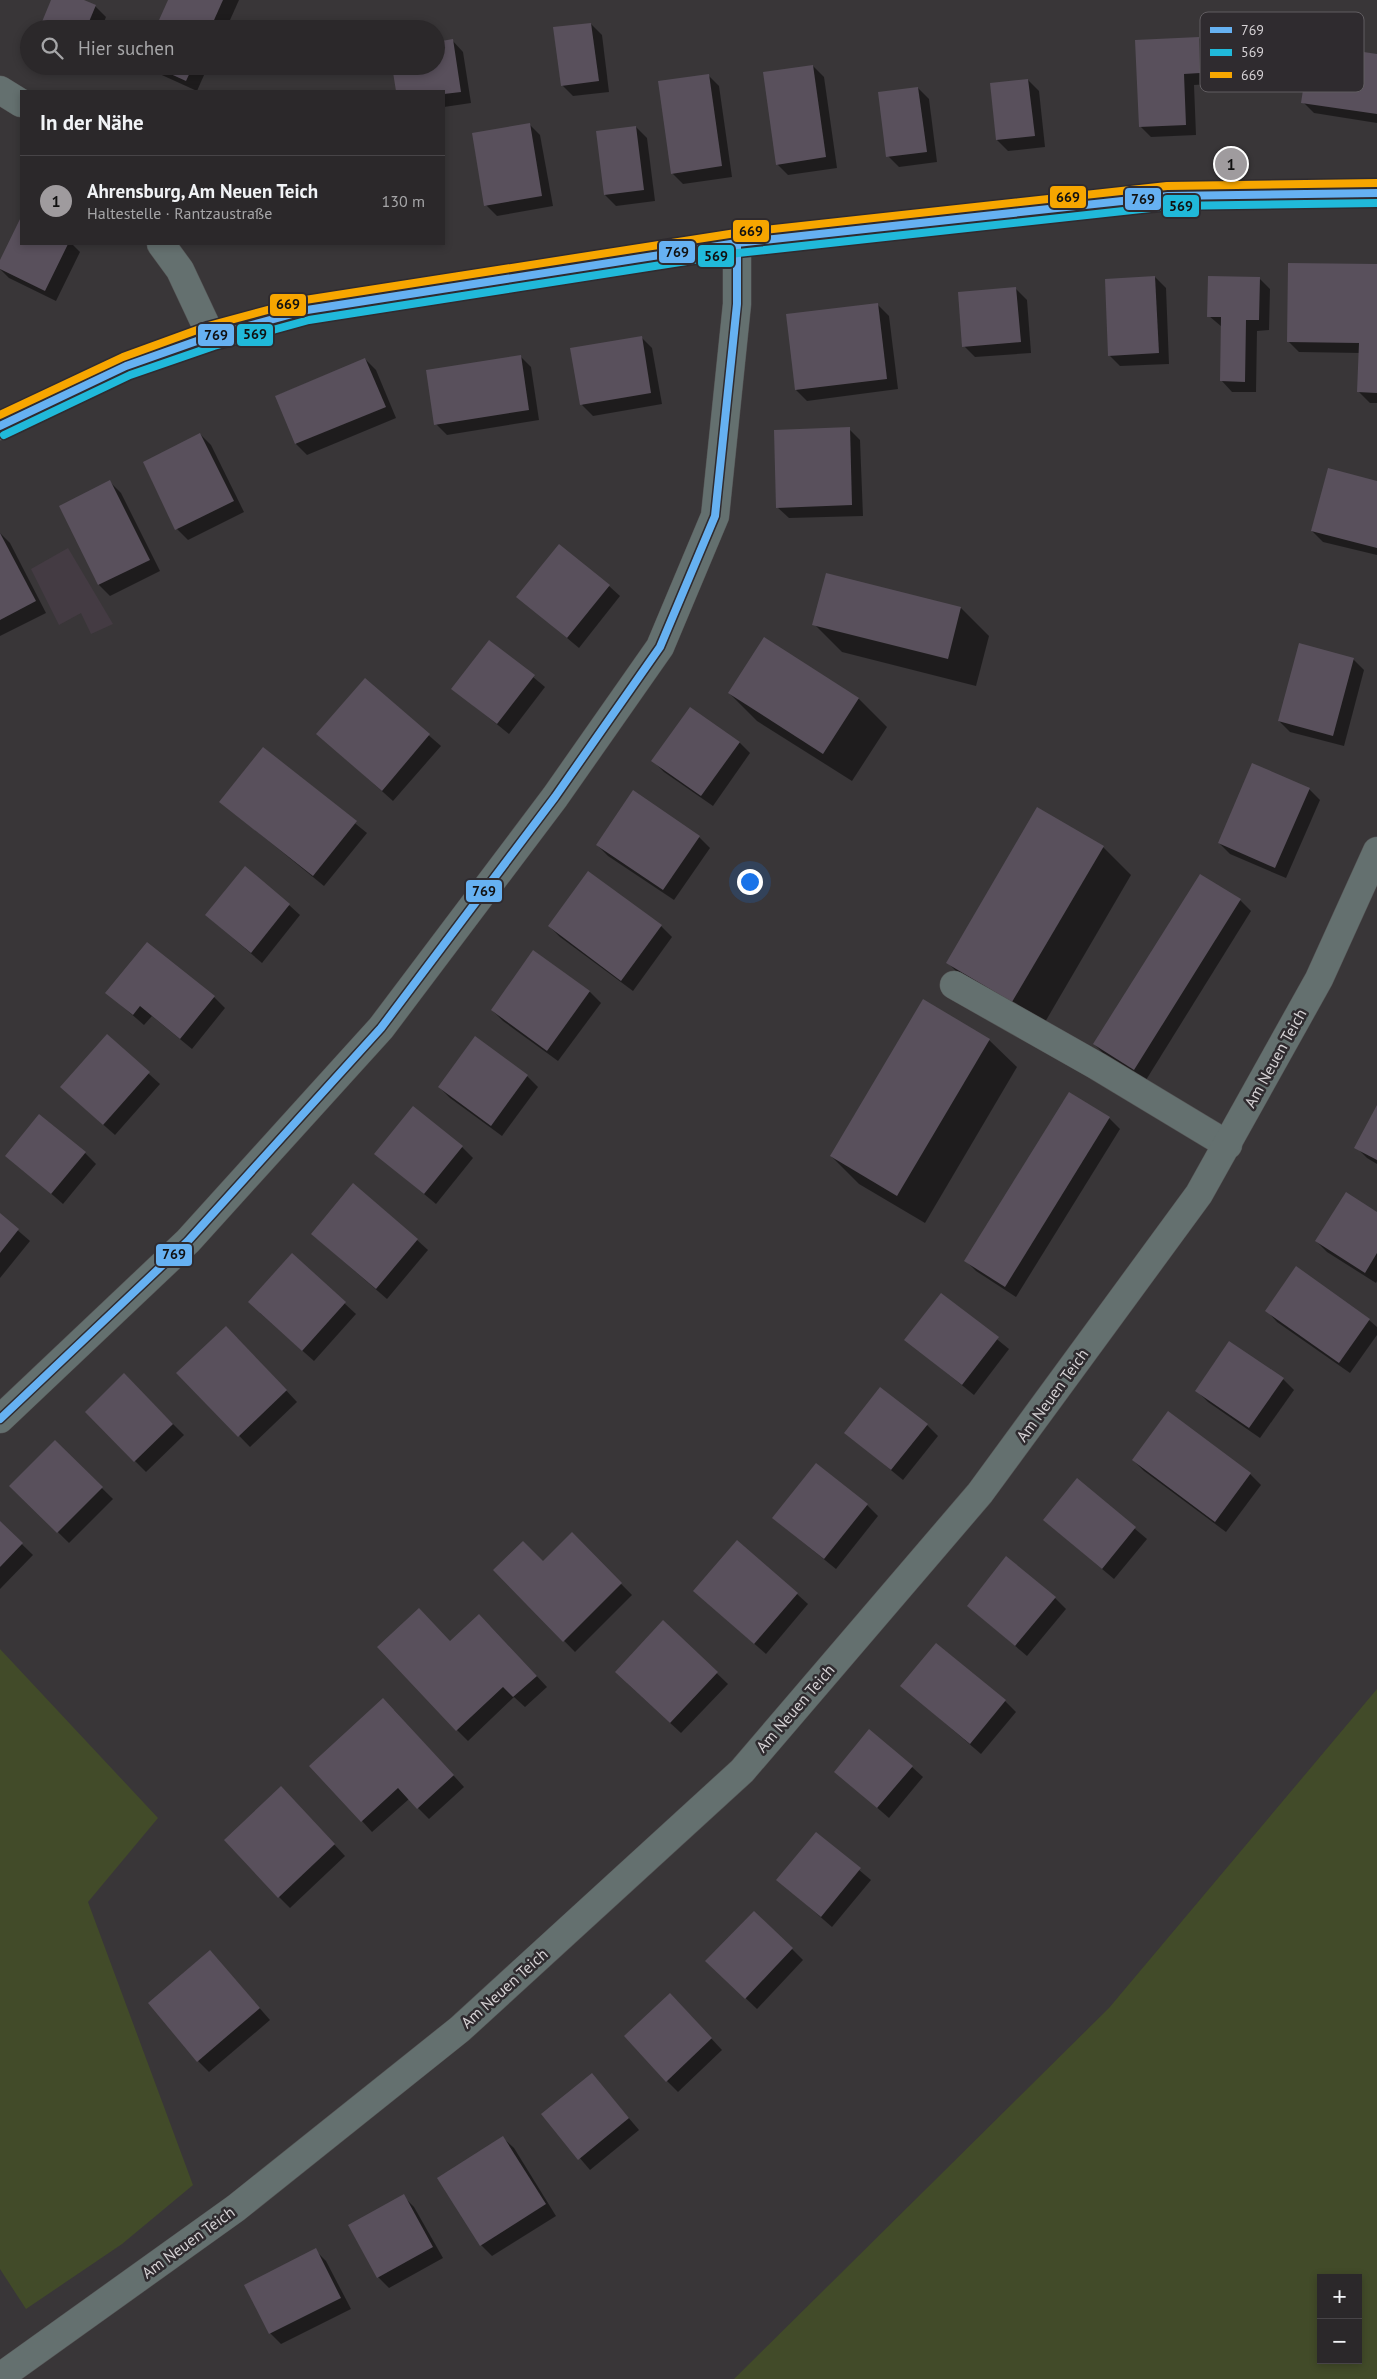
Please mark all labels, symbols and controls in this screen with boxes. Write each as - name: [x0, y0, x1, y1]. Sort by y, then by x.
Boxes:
- legend: [1200, 12, 1364, 92]
- search box: [20, 20, 445, 75]
- text: 769: [1241, 21, 1264, 39]
- icon: search: [38, 34, 66, 62]
- text: Hier suchen: [78, 36, 174, 60]
- text: 569: [1241, 43, 1264, 61]
- text: 669: [1241, 66, 1264, 84]
- text: In der Nähe: [40, 109, 144, 136]
- pin: 1: [1215, 145, 1247, 183]
- text: Ahrensburg, Am Neuen Teich: [87, 179, 318, 203]
- line badge: 669: [1049, 185, 1087, 209]
- line badge: 769: [1124, 187, 1162, 211]
- text: 669: [1056, 188, 1080, 206]
- text: 769: [1131, 190, 1155, 208]
- text: 1: [51, 191, 61, 211]
- text: 130 m: [382, 191, 425, 211]
- line badge: 569: [1162, 194, 1200, 218]
- text: 569: [1169, 197, 1193, 215]
- text: Haltestelle · Rantzaustraße: [87, 203, 272, 223]
- line badge: 669: [732, 219, 770, 243]
- text: 669: [739, 222, 763, 240]
- line badge: 769: [658, 240, 696, 264]
- text: 769: [665, 243, 689, 261]
- line badge: 569: [697, 244, 735, 268]
- text: 569: [704, 247, 728, 265]
- line badge: 669: [269, 293, 307, 317]
- text: 669: [276, 295, 300, 313]
- line badge: 769: [197, 323, 235, 347]
- line badge: 569: [236, 323, 274, 347]
- text: 569: [243, 325, 267, 343]
- text: 769: [204, 326, 228, 344]
- your location: [737, 869, 763, 895]
- line badge: 769: [465, 879, 503, 903]
- text: 769: [472, 882, 496, 900]
- street label: Am Neuen Teich: [1240, 1005, 1310, 1111]
- line badge: 769: [155, 1243, 193, 1267]
- text: 769: [162, 1245, 186, 1263]
- street label: Am Neuen Teich: [1012, 1345, 1092, 1445]
- street label: Am Neuen Teich: [751, 1660, 839, 1756]
- street label: Am Neuen Teich: [456, 1944, 552, 2032]
- street label: Am Neuen Teich: [138, 2202, 238, 2282]
- map controls: [1317, 2274, 1362, 2364]
- button: +: [1317, 2274, 1362, 2319]
- button: −: [1317, 2319, 1362, 2364]

